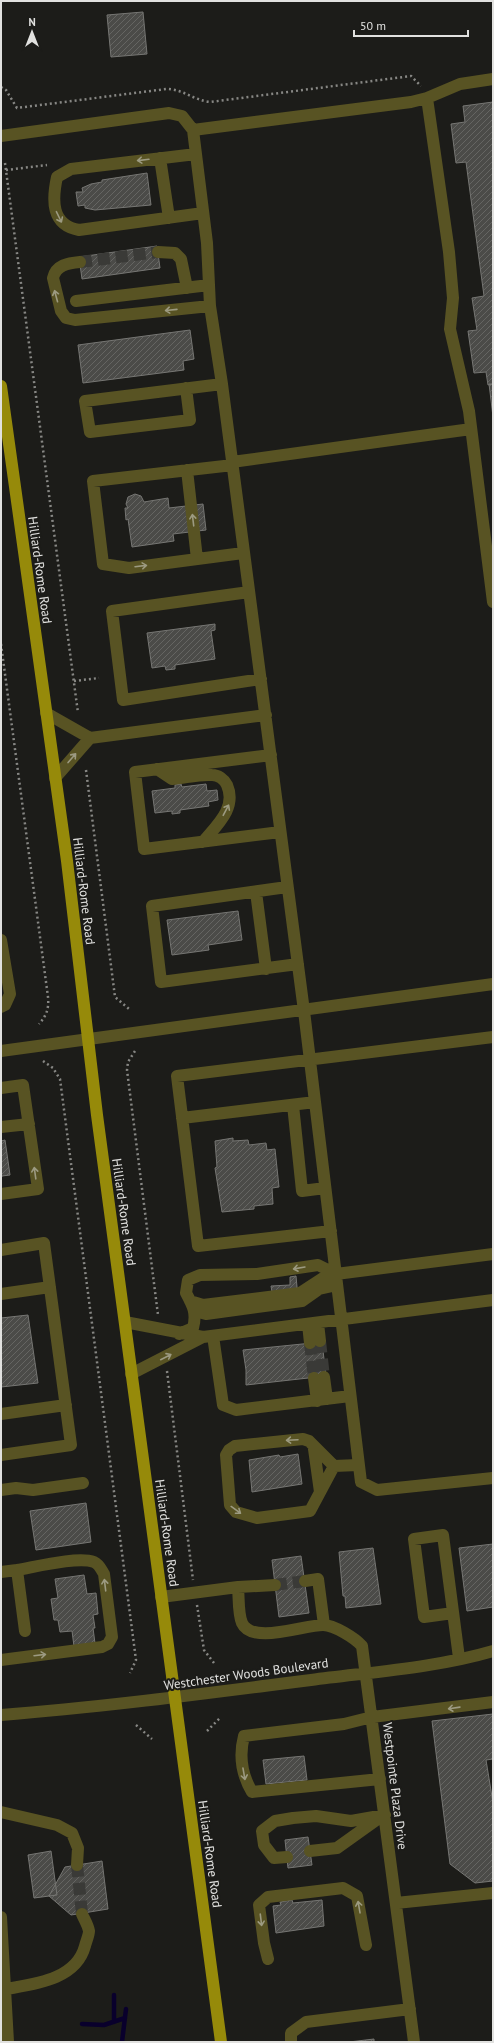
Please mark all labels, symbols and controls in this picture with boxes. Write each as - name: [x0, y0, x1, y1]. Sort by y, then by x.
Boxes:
- north arrow: [12, 12, 52, 52]
- scale bar: [354, 12, 468, 38]
- text: N: [28, 15, 36, 29]
- text: 50 m: [360, 18, 386, 33]
- one-way arrow: [137, 156, 150, 164]
- one-way arrow: [56, 211, 63, 223]
- one-way arrow: [52, 290, 60, 303]
- one-way arrow: [165, 306, 178, 314]
- one-way arrow: [189, 514, 197, 527]
- street label: Hilliard-Rome Road: [24, 515, 56, 625]
- one-way arrow: [134, 562, 147, 570]
- one-way arrow: [68, 753, 77, 763]
- one-way arrow: [223, 804, 230, 816]
- street label: Hilliard-Rome Road: [69, 836, 99, 946]
- street label: Hilliard-Rome Road: [108, 1157, 140, 1267]
- one-way arrow: [32, 1167, 39, 1180]
- one-way arrow: [293, 1264, 306, 1272]
- one-way arrow: [160, 1352, 172, 1360]
- one-way arrow: [286, 1436, 299, 1443]
- street label: Hilliard-Rome Road: [151, 1478, 183, 1588]
- one-way arrow: [231, 1506, 242, 1514]
- one-way arrow: [101, 1579, 109, 1592]
- one-way arrow: [33, 1651, 46, 1659]
- street label: Westchester Woods Boulevard: [163, 1654, 329, 1694]
- one-way arrow: [448, 1704, 461, 1712]
- street label: Westpointe Plaza Drive: [379, 1721, 411, 1851]
- one-way arrow: [240, 1767, 248, 1780]
- street label: Hilliard-Rome Road: [194, 1799, 226, 1909]
- one-way arrow: [355, 1901, 363, 1914]
- one-way arrow: [257, 1913, 265, 1926]

